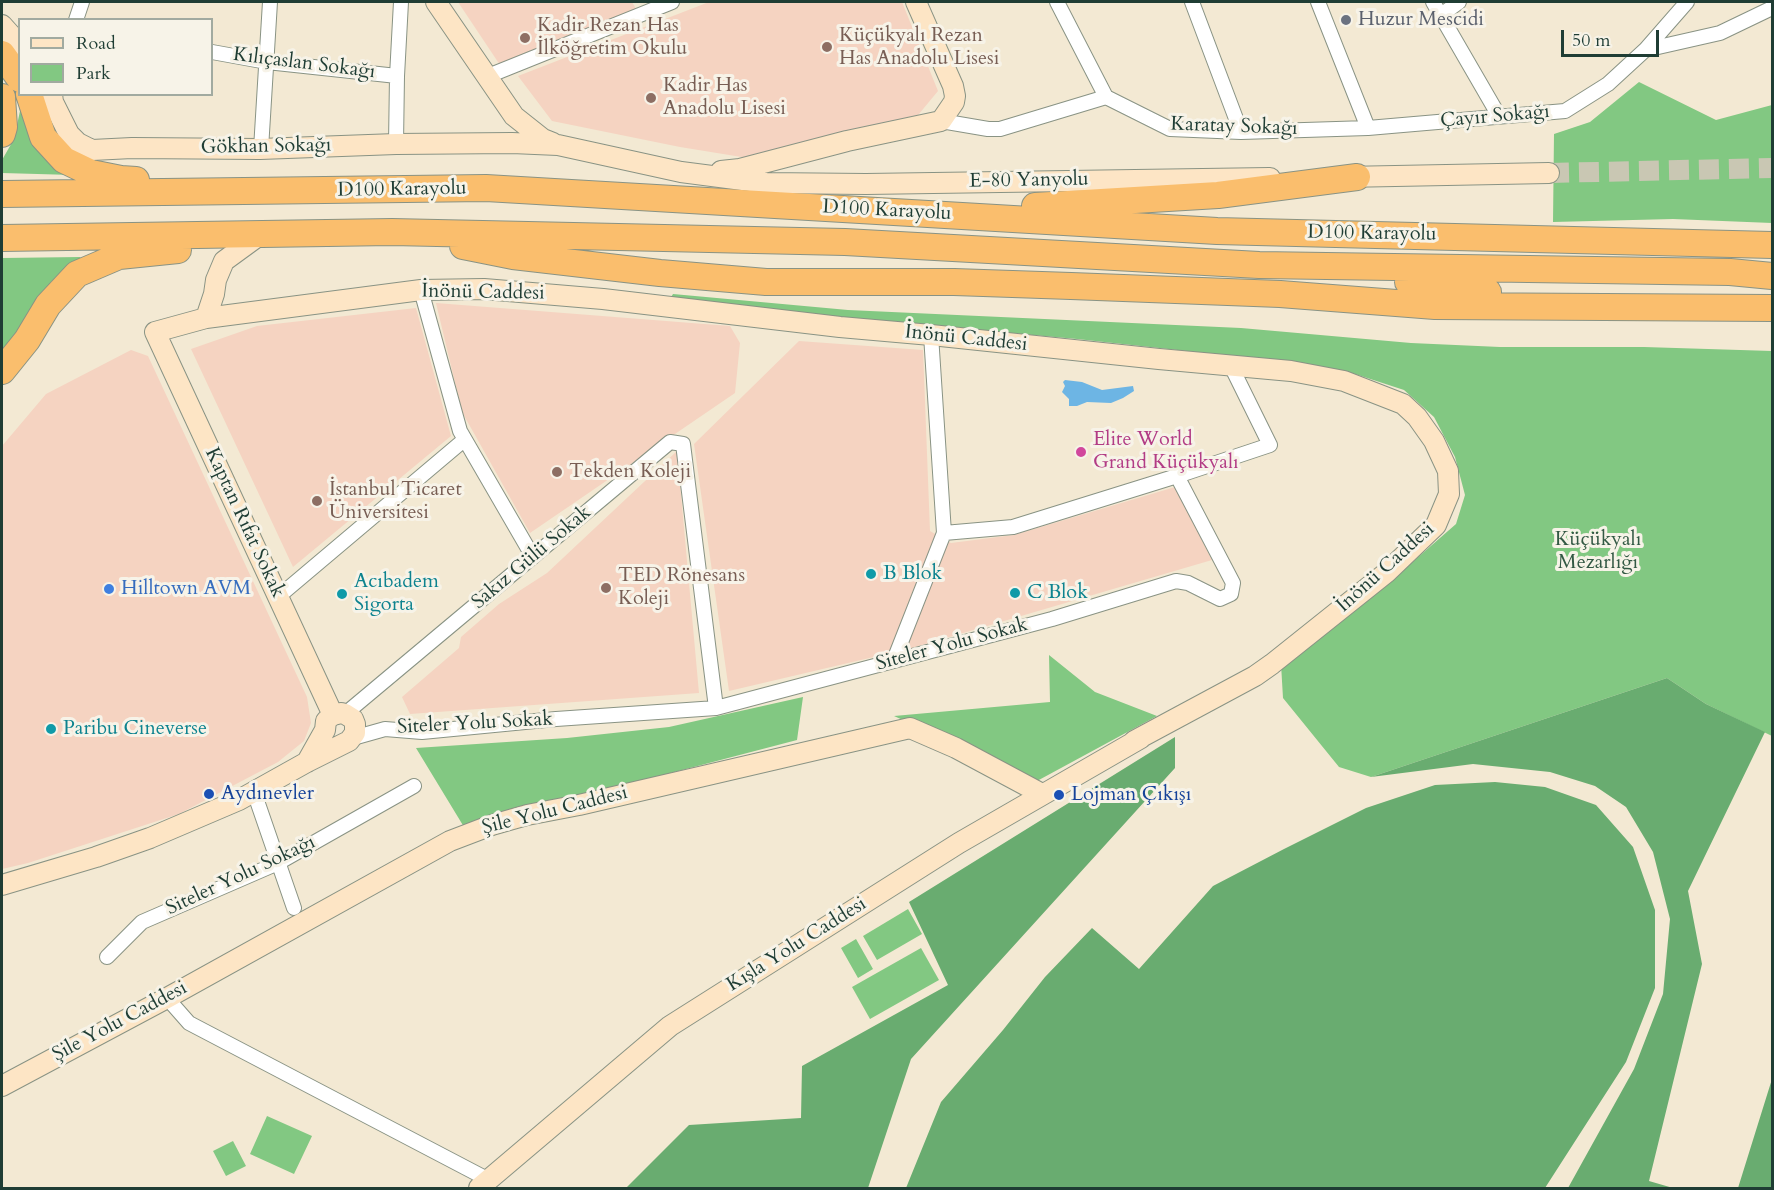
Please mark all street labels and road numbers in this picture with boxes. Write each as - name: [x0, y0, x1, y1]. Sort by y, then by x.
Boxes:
- street label: Kılıçaslan Sokağı: [231, 43, 377, 85]
- street label: Çayır Sokağı: [1439, 100, 1551, 134]
- street label: Karatay Sokağı: [1170, 113, 1298, 141]
- street label: Gökhan Sokağı: [200, 134, 332, 160]
- street label: E-80 Yanyolu: [969, 168, 1089, 194]
- street label: D100 Karayolu: [337, 177, 467, 203]
- street label: D100 Karayolu: [822, 196, 952, 226]
- street label: D100 Karayolu: [1307, 221, 1437, 247]
- street label: İnönü Caddesi: [421, 280, 545, 306]
- street label: İnönü Caddesi: [903, 321, 1029, 357]
- street label: Kaptan Rıfat Sokak: [199, 444, 289, 602]
- street label: Sakız Gülü Sokak: [467, 501, 597, 615]
- street label: İnönü Caddesi: [1332, 518, 1440, 618]
- street label: Siteler Yolu Sokak: [874, 613, 1030, 677]
- street label: Siteler Yolu Sokak: [397, 708, 553, 740]
- street label: Şile Yolu Caddesi: [480, 781, 630, 841]
- street label: Siteler Yolu Sokağı: [162, 831, 320, 921]
- street label: Kışla Yolu Caddesi: [723, 892, 871, 998]
- street label: Şile Yolu Caddesi: [49, 976, 191, 1068]

